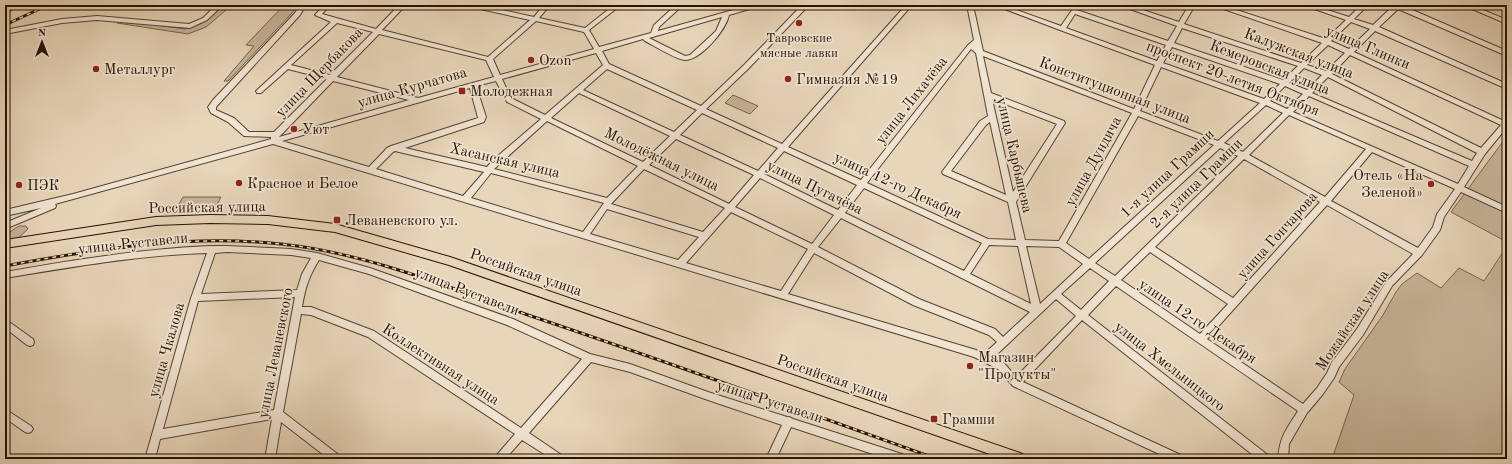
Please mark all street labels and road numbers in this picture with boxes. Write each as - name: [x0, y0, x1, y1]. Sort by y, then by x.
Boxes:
- street label: улица Глинки: [1323, 24, 1412, 73]
- street label: улица Щербакова: [274, 25, 367, 121]
- street label: Калужская улица: [1242, 27, 1356, 82]
- street label: проспект 20-летия Октября: [1144, 39, 1321, 120]
- street label: Кемеровская улица: [1207, 39, 1332, 98]
- street label: улица Лихачёва: [873, 54, 951, 148]
- street label: Конституционная улица: [1036, 56, 1193, 128]
- street label: улица Курчатова: [356, 65, 469, 111]
- street label: улица Карбышева: [993, 96, 1034, 215]
- street label: улица Дундича: [1063, 114, 1125, 209]
- street label: Молодёжная улица: [602, 126, 722, 195]
- street label: 1-я улица Грамши: [1118, 127, 1218, 221]
- street label: 2-я улица Грамши: [1148, 136, 1246, 232]
- street label: Хасанская улица: [448, 141, 562, 182]
- street label: улица 12-го Декабря: [831, 150, 964, 223]
- street label: улица Пугачёва: [764, 159, 865, 218]
- street label: улица Гончарова: [1235, 189, 1321, 283]
- street label: Российская улица: [148, 200, 267, 217]
- street label: улица Руставели: [77, 231, 189, 258]
- street label: Российская улица: [467, 247, 584, 300]
- street label: улица Руставели: [412, 266, 521, 319]
- street label: Можайская улица: [1314, 267, 1393, 374]
- street label: улица 12-го Декабря: [1135, 277, 1259, 367]
- street label: улица Леваневского: [256, 287, 297, 420]
- street label: улица Чкалова: [147, 301, 188, 400]
- street label: улица Хмельницкого: [1111, 319, 1227, 415]
- street label: Коллективная улица: [379, 322, 502, 409]
- street label: Российская улица: [774, 353, 891, 406]
- street label: улица Руставели: [715, 378, 825, 427]

